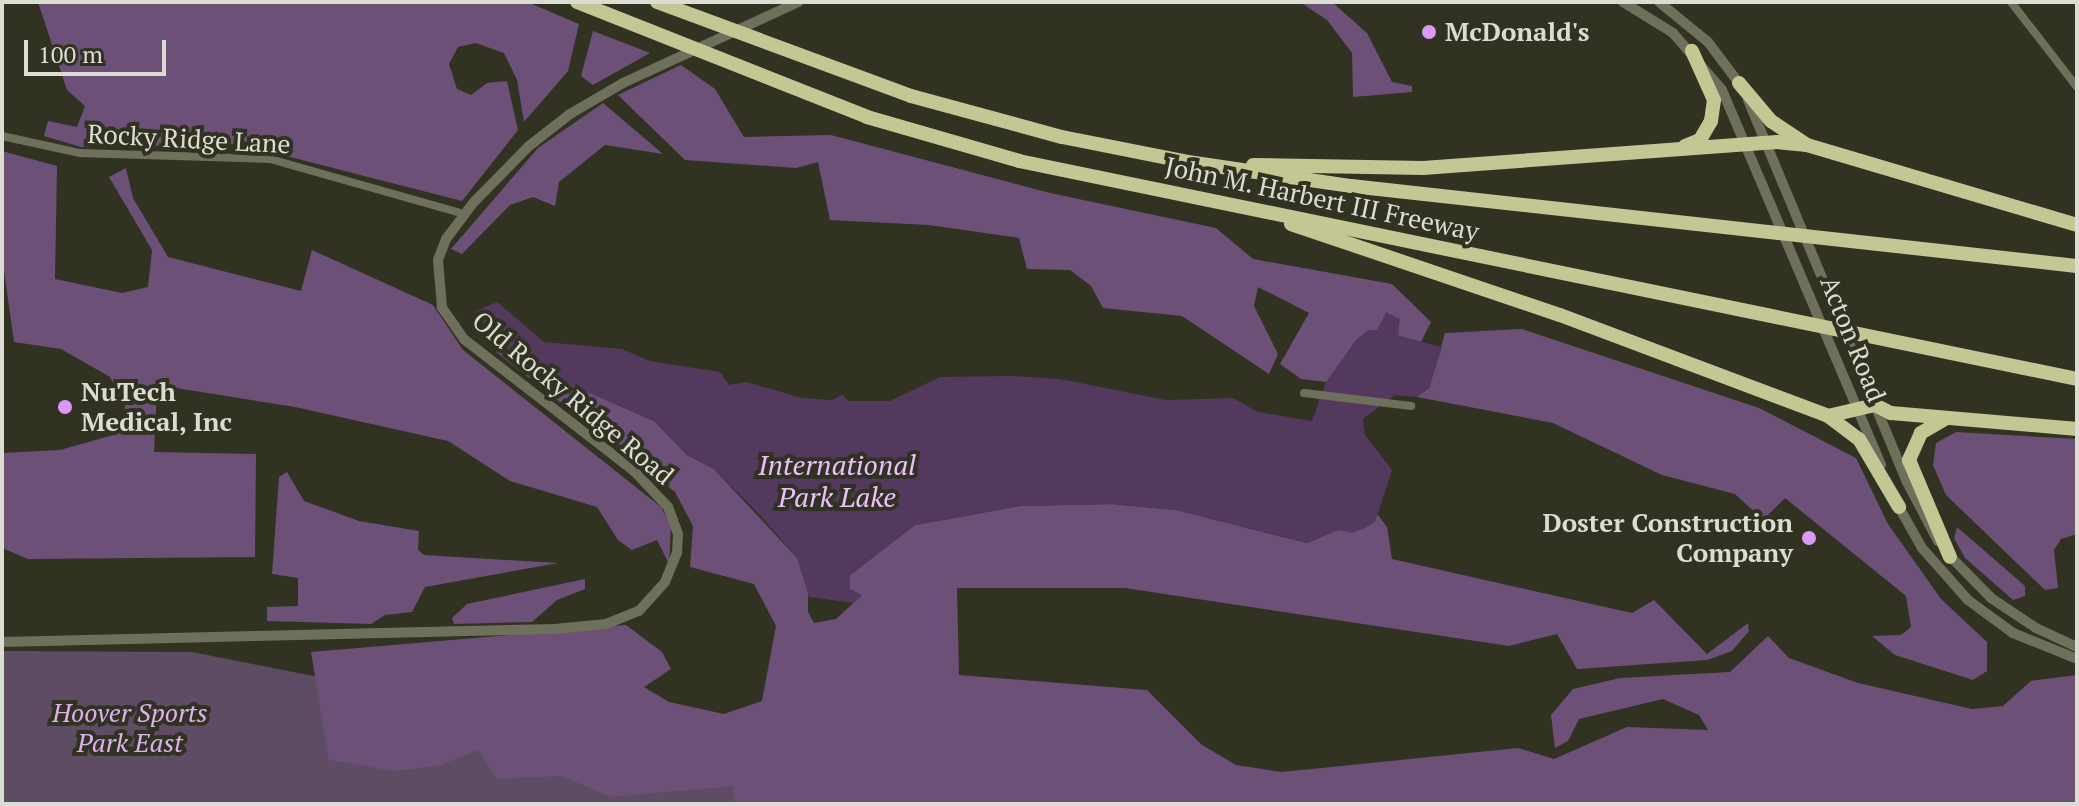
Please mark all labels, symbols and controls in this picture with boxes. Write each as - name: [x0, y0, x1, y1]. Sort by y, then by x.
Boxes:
- place label: McDonald's: [1445, 16, 1589, 48]
- marker: McDonald's: [1420, 23, 1438, 41]
- scale bar: [28, 24, 170, 74]
- text: 100 m: [38, 38, 103, 70]
- street label: Rocky Ridge Lane: [87, 118, 291, 160]
- street label: John M. Harbert III Freeway: [1162, 150, 1482, 248]
- street label: Acton Road: [1814, 272, 1892, 406]
- street label: Old Rocky Ridge Road: [466, 305, 680, 491]
- place label: NuTech Medical, Inc: [81, 376, 233, 438]
- marker: NuTech Medical, Inc: [56, 398, 74, 416]
- water label: International Park Lake: [758, 448, 916, 514]
- place label: Doster Construction Company: [1543, 507, 1793, 568]
- marker: Doster Construction Company: [1800, 529, 1818, 547]
- park label: Hoover Sports Park East: [52, 697, 208, 758]

